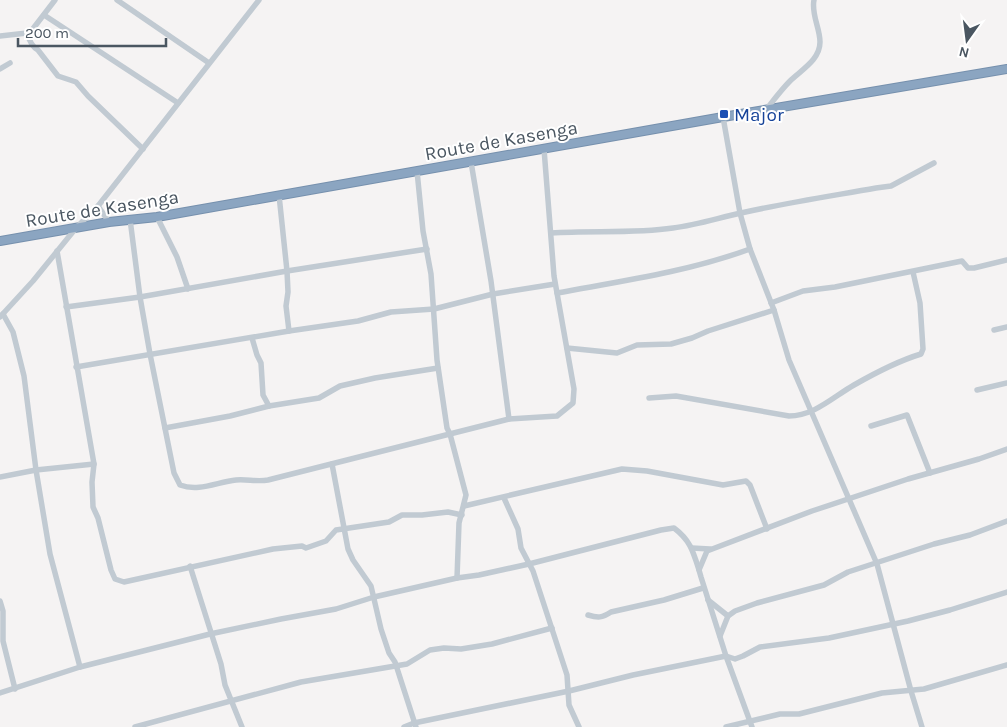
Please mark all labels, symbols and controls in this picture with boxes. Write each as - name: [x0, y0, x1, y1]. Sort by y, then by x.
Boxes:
- scale bar: [18, 15, 165, 47]
- north arrow: [942, 15, 992, 65]
- text: 200 m: [25, 24, 69, 42]
- text: N: [957, 43, 971, 62]
- place label: Major: [734, 104, 784, 126]
- marker: Major: [718, 108, 730, 120]
- street label: Route de Kasenga: [423, 117, 579, 165]
- street label: Route de Kasenga: [24, 186, 180, 232]

